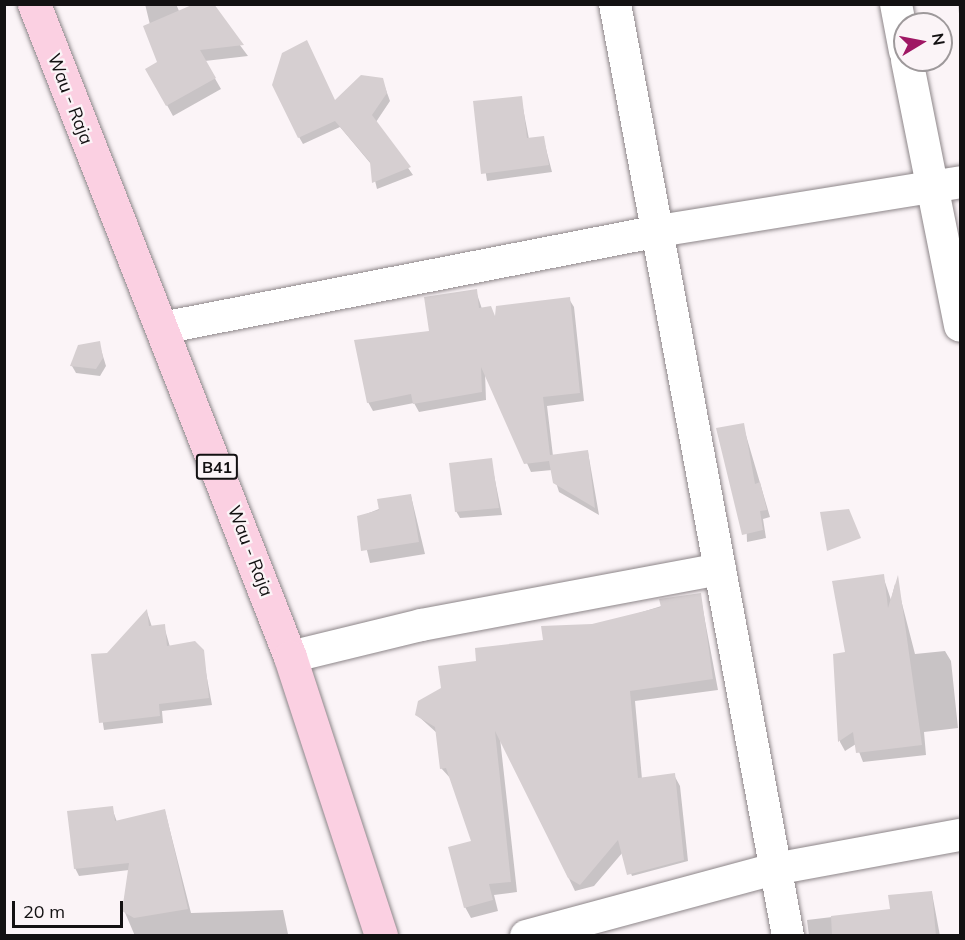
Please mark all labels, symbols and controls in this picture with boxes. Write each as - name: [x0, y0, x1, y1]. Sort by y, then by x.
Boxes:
- north arrow: [893, 12, 953, 72]
- text: N: [928, 32, 950, 47]
- street label: Wau - Raja: [43, 51, 97, 147]
- road number: B41: [194, 454, 240, 480]
- street label: Wau - Raja: [223, 503, 277, 599]
- scale bar: [15, 889, 126, 927]
- text: 20 m: [23, 900, 65, 923]

